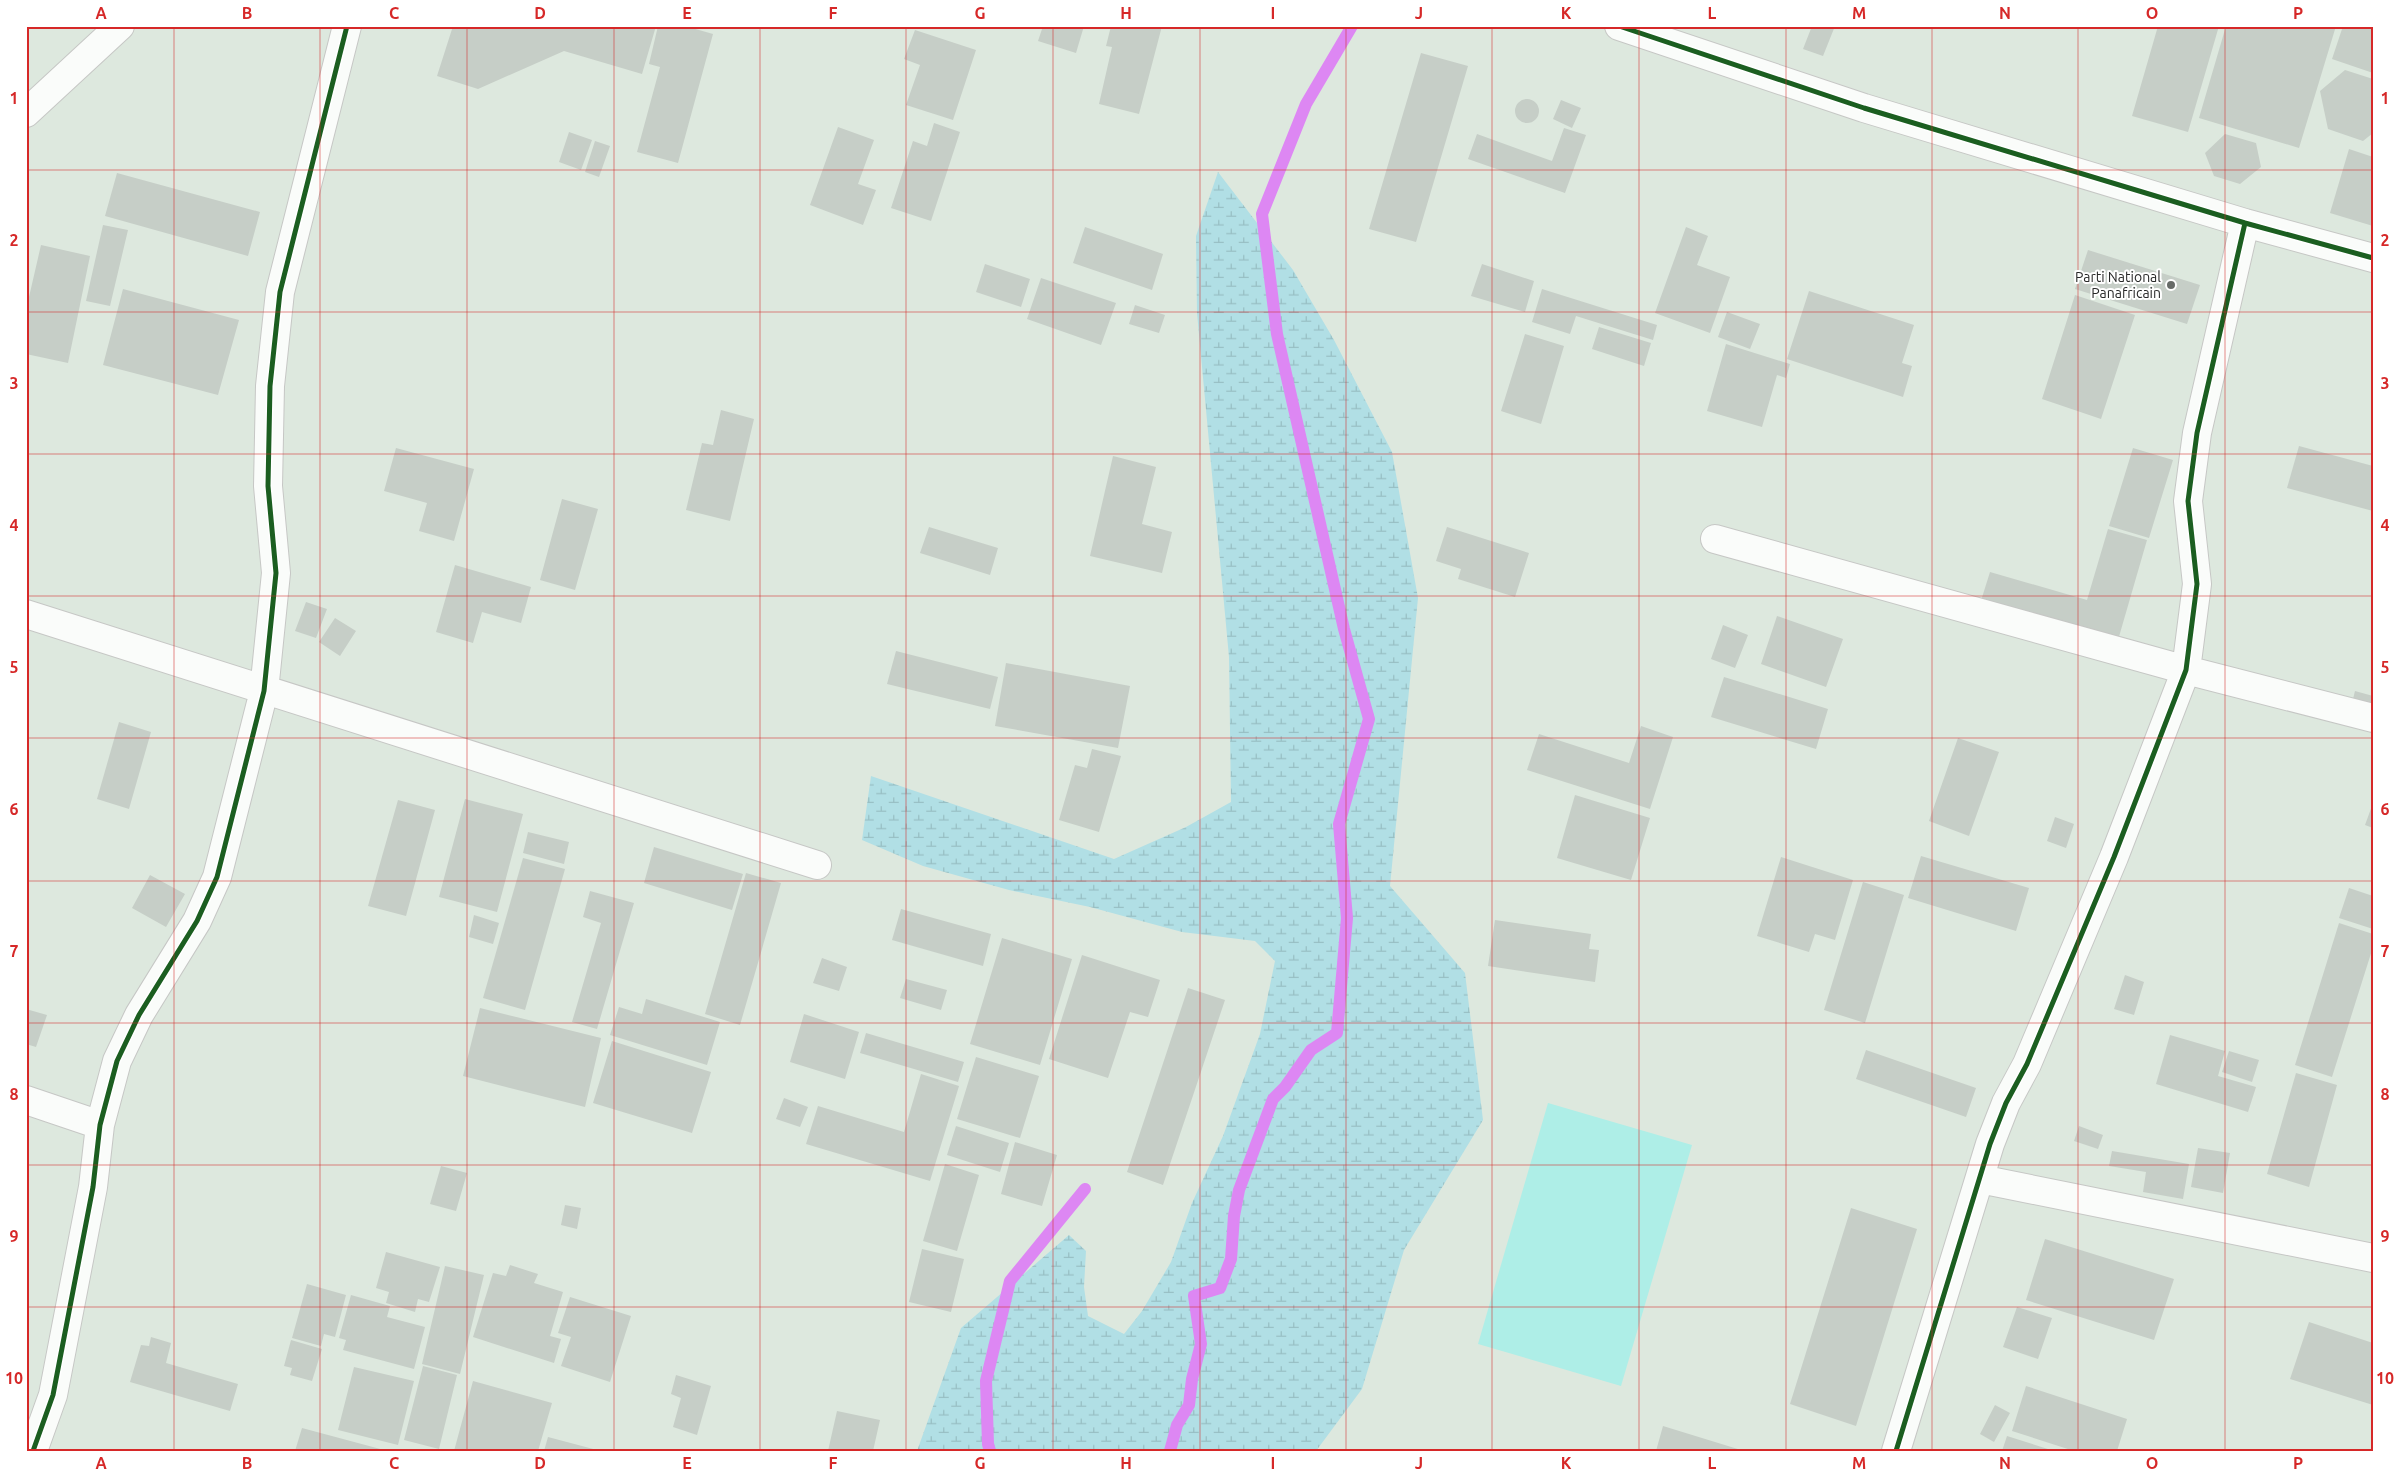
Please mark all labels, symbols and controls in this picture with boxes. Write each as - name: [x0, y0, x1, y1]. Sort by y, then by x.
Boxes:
- text: A: [95, 4, 107, 22]
- text: B: [242, 4, 252, 22]
- text: C: [389, 4, 399, 22]
- text: D: [534, 4, 546, 22]
- text: E: [682, 4, 692, 22]
- text: F: [829, 4, 838, 22]
- text: G: [974, 4, 986, 22]
- text: H: [1120, 4, 1132, 22]
- text: I: [1271, 4, 1275, 22]
- text: J: [1415, 4, 1423, 22]
- text: K: [1561, 4, 1572, 22]
- text: L: [1708, 4, 1717, 22]
- text: M: [1852, 4, 1866, 22]
- text: N: [1999, 4, 2011, 22]
- text: O: [2146, 4, 2158, 22]
- text: P: [2293, 4, 2303, 22]
- text: 1: [9, 89, 19, 107]
- text: 1: [2380, 89, 2390, 107]
- text: 2: [9, 231, 19, 249]
- text: 2: [2380, 231, 2390, 249]
- place label: Parti National Panafricain: [2075, 269, 2161, 301]
- marker: Parti National Panafricain: [2165, 279, 2177, 291]
- text: 3: [9, 374, 19, 392]
- text: 3: [2380, 374, 2390, 392]
- text: 4: [9, 516, 19, 534]
- text: 4: [2380, 516, 2390, 534]
- text: 5: [9, 658, 19, 676]
- text: 5: [2380, 658, 2390, 676]
- text: 6: [9, 800, 19, 818]
- text: 6: [2380, 800, 2390, 818]
- text: 7: [9, 942, 19, 960]
- text: 7: [2380, 942, 2390, 960]
- text: 8: [9, 1085, 19, 1103]
- text: 8: [2380, 1085, 2390, 1103]
- text: 9: [9, 1227, 19, 1245]
- text: 9: [2380, 1227, 2390, 1245]
- text: 10: [5, 1369, 23, 1387]
- text: 10: [2376, 1369, 2394, 1387]
- text: A: [95, 1454, 107, 1472]
- text: B: [242, 1454, 252, 1472]
- text: C: [389, 1454, 399, 1472]
- text: D: [534, 1454, 546, 1472]
- text: E: [682, 1454, 692, 1472]
- text: F: [829, 1454, 838, 1472]
- text: G: [974, 1454, 986, 1472]
- text: H: [1120, 1454, 1132, 1472]
- text: I: [1271, 1454, 1275, 1472]
- text: J: [1415, 1454, 1423, 1472]
- text: K: [1561, 1454, 1572, 1472]
- text: L: [1708, 1454, 1717, 1472]
- text: M: [1852, 1454, 1866, 1472]
- text: N: [1999, 1454, 2011, 1472]
- text: O: [2146, 1454, 2158, 1472]
- text: P: [2293, 1454, 2303, 1472]

